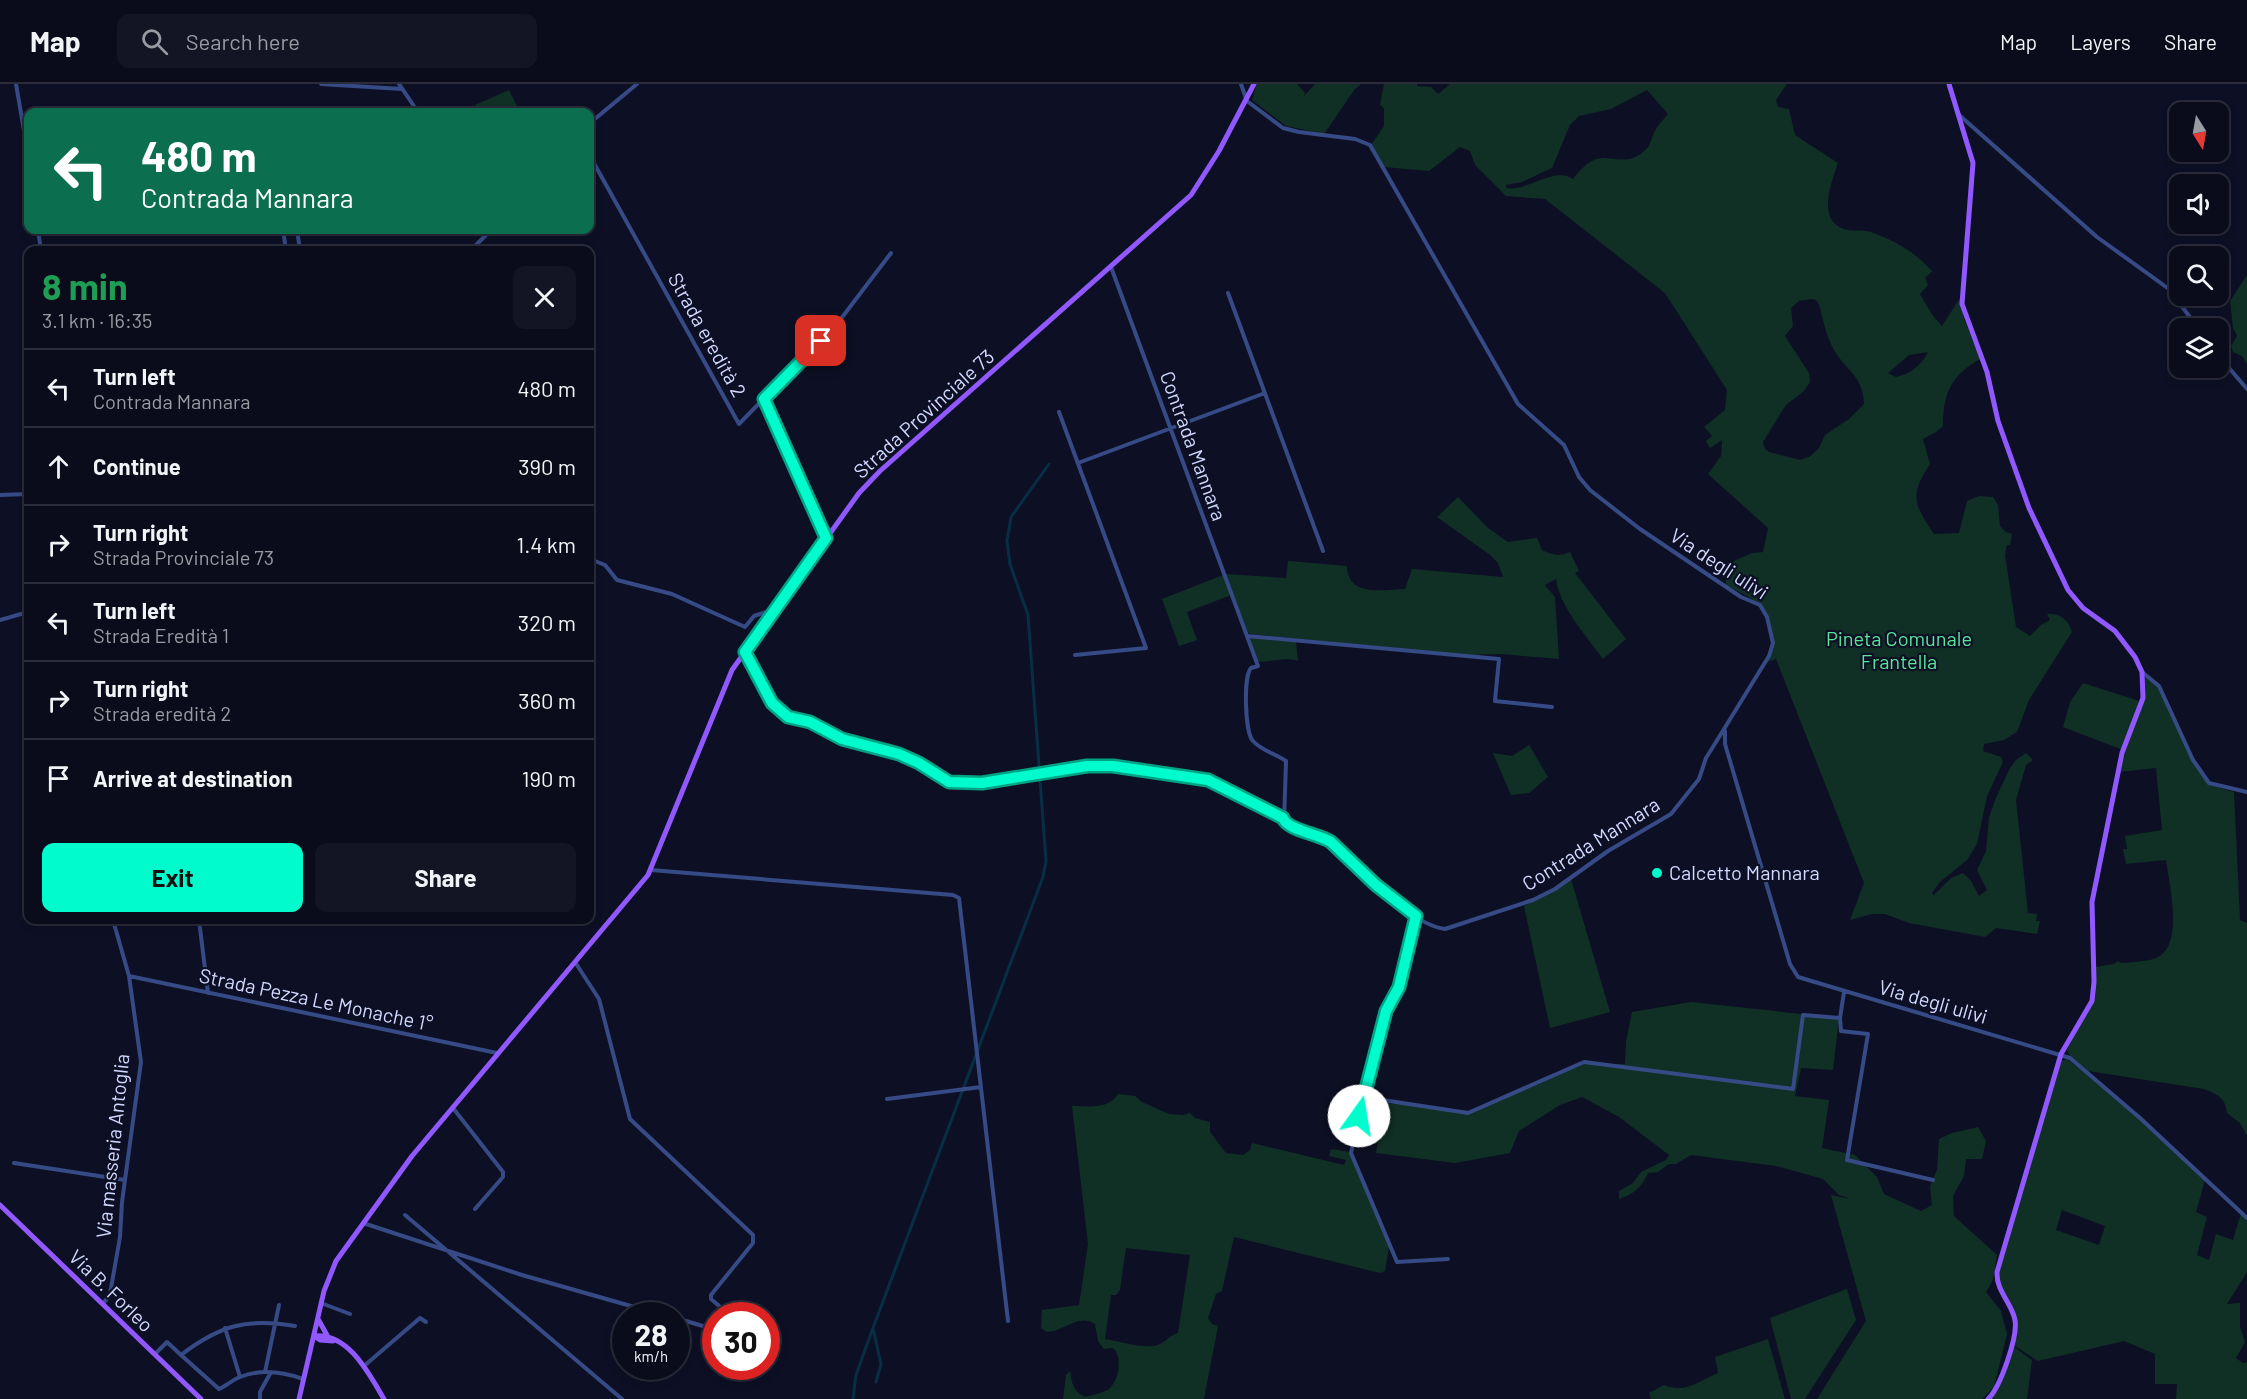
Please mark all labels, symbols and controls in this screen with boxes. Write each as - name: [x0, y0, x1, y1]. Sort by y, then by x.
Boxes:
- search box: [117, 14, 537, 68]
- text: Map: [30, 24, 81, 58]
- icon: search: [138, 25, 171, 58]
- text: Search here: [186, 28, 300, 54]
- text: Map: [2000, 29, 2037, 54]
- text: Layers: [2070, 29, 2131, 54]
- text: Share: [2164, 29, 2217, 54]
- north arrow: [2169, 102, 2229, 162]
- map controls: [2169, 102, 2229, 378]
- text: 480 m: [141, 130, 257, 180]
- icon: left: [42, 132, 120, 210]
- button: sound: [2169, 174, 2229, 234]
- text: Contrada Mannara: [141, 181, 354, 213]
- button: search: [2169, 246, 2229, 306]
- text: 8 min: [42, 264, 128, 307]
- button: close: [513, 266, 576, 329]
- street label: Strada eredità 2: [664, 268, 752, 401]
- text: 3.1 km · 16:35: [42, 308, 152, 332]
- pin: [795, 315, 846, 366]
- button: layers: [2169, 318, 2229, 378]
- icon: arrive: [804, 324, 837, 357]
- street label: Strada Provinciale 73: [848, 344, 999, 483]
- text: Turn left: [93, 363, 176, 389]
- street label: Contrada Mannara: [1156, 368, 1232, 524]
- icon: left: [42, 372, 75, 405]
- text: 480 m: [517, 375, 576, 401]
- text: Contrada Mannara: [93, 389, 250, 413]
- icon: ahead: [42, 450, 75, 483]
- text: Continue: [93, 453, 181, 479]
- text: 390 m: [518, 453, 576, 479]
- text: Turn right: [93, 519, 188, 545]
- street label: Via degli ulivi: [1666, 523, 1773, 604]
- icon: right: [42, 528, 75, 561]
- text: 1.4 km: [516, 531, 576, 557]
- text: Strada Provinciale 73: [93, 545, 274, 569]
- text: Turn left: [93, 597, 176, 623]
- icon: left: [42, 606, 75, 639]
- text: 320 m: [518, 609, 576, 635]
- text: Strada Eredità 1: [93, 623, 229, 647]
- park label: Pineta Comunale Frantella: [1826, 626, 1972, 673]
- text: Turn right: [93, 675, 188, 701]
- icon: right: [42, 684, 75, 717]
- text: 360 m: [518, 687, 576, 713]
- text: Strada eredità 2: [93, 701, 231, 725]
- icon: arrive: [42, 762, 75, 795]
- text: Arrive at destination: [93, 765, 292, 791]
- text: 190 m: [522, 765, 576, 791]
- street label: Contrada Mannara: [1517, 791, 1664, 895]
- button: Exit: [42, 843, 303, 912]
- button: Share: [315, 843, 576, 912]
- place label: Calcetto Mannara: [1669, 860, 1820, 884]
- marker: Calcetto Mannara: [1650, 866, 1664, 880]
- street label: Strada Pezza Le Monache 1°: [197, 963, 436, 1036]
- street label: Via degli ulivi: [1876, 974, 1990, 1028]
- street label: Via masseria Antoglia: [90, 1052, 134, 1239]
- position arrow: [1327, 1084, 1391, 1148]
- street label: Via B. Forleo: [65, 1244, 159, 1336]
- speed limit sign: 30: [702, 1302, 780, 1380]
- text: 28: [634, 1316, 668, 1352]
- text: km/h: [634, 1347, 668, 1365]

